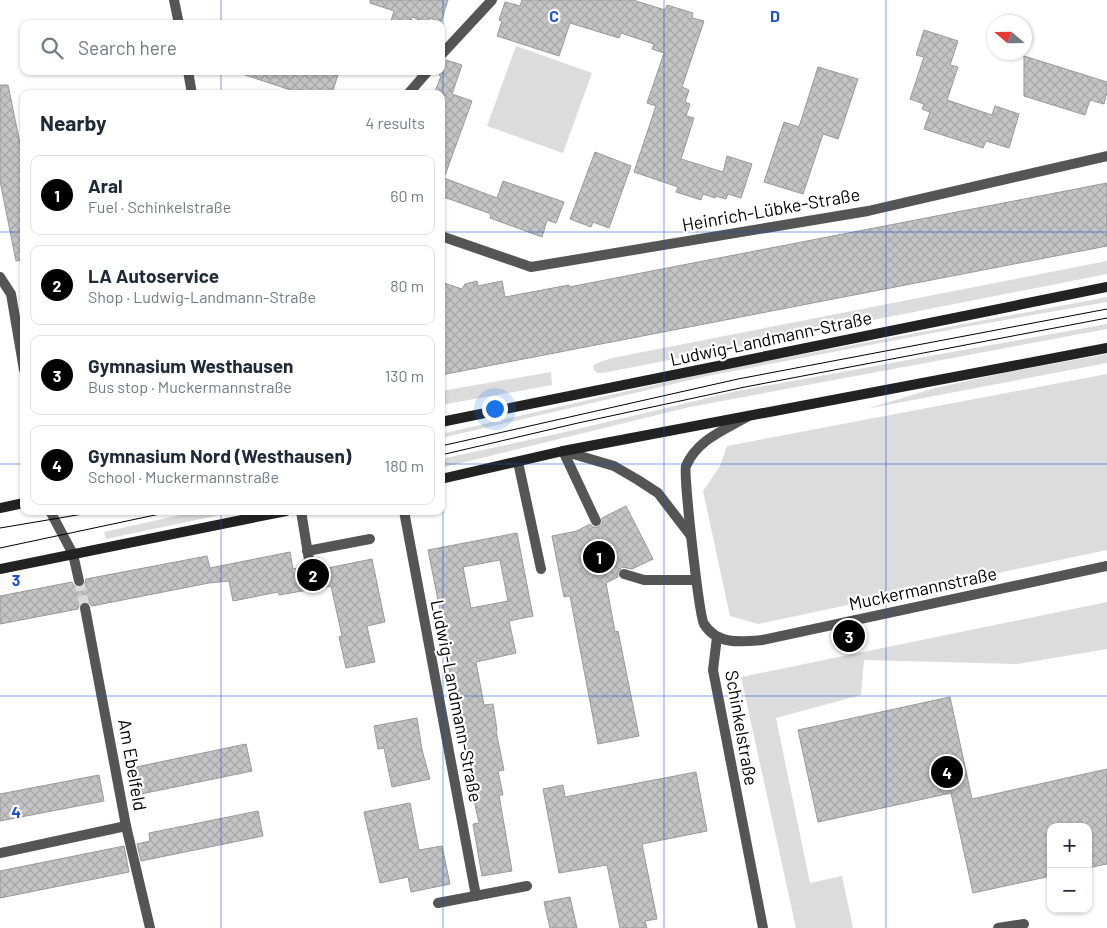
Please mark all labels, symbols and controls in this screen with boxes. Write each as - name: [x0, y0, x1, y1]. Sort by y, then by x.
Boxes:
- text: C: [549, 6, 559, 25]
- text: D: [770, 6, 780, 25]
- north arrow: [987, 15, 1032, 60]
- search box: [20, 20, 445, 75]
- icon: search: [38, 34, 66, 62]
- text: Search here: [78, 36, 177, 59]
- text: Nearby: [40, 110, 106, 135]
- text: 4 results: [365, 113, 425, 132]
- text: Aral: [88, 174, 123, 197]
- street label: Heinrich-Lübke-Straße: [680, 183, 862, 236]
- text: 1: [54, 186, 60, 205]
- text: 60 m: [390, 186, 424, 205]
- text: Fuel · Schinkelstraße: [88, 197, 231, 216]
- text: LA Autoservice: [88, 264, 219, 287]
- text: 2: [53, 276, 61, 295]
- text: 80 m: [390, 276, 424, 295]
- text: Shop · Ludwig-Landmann-Straße: [88, 287, 316, 306]
- street label: Ludwig-Landmann-Straße: [668, 306, 874, 370]
- text: Gymnasium Westhausen: [88, 354, 293, 377]
- text: 3: [53, 366, 61, 385]
- text: 130 m: [385, 366, 424, 385]
- text: Bus stop · Muckermannstraße: [88, 377, 292, 396]
- your location: [482, 396, 508, 422]
- text: Gymnasium Nord (Westhausen): [88, 444, 351, 467]
- text: 4: [52, 456, 62, 475]
- text: 180 m: [385, 456, 424, 475]
- text: School · Muckermannstraße: [88, 467, 279, 486]
- pin: 1: [583, 538, 615, 576]
- pin: 2: [297, 556, 329, 594]
- street label: Muckermannstraße: [847, 562, 999, 614]
- text: 3: [12, 570, 20, 589]
- street label: Ludwig-Landmann-Straße: [427, 598, 487, 804]
- pin: 3: [833, 617, 865, 655]
- street label: Schinkelstraße: [721, 668, 763, 787]
- street label: Am Ebelfeld: [114, 717, 152, 812]
- pin: 4: [931, 753, 963, 791]
- text: 4: [11, 802, 21, 821]
- map controls: [1047, 823, 1092, 913]
- button: +: [1047, 823, 1092, 868]
- button: −: [1047, 868, 1092, 913]

